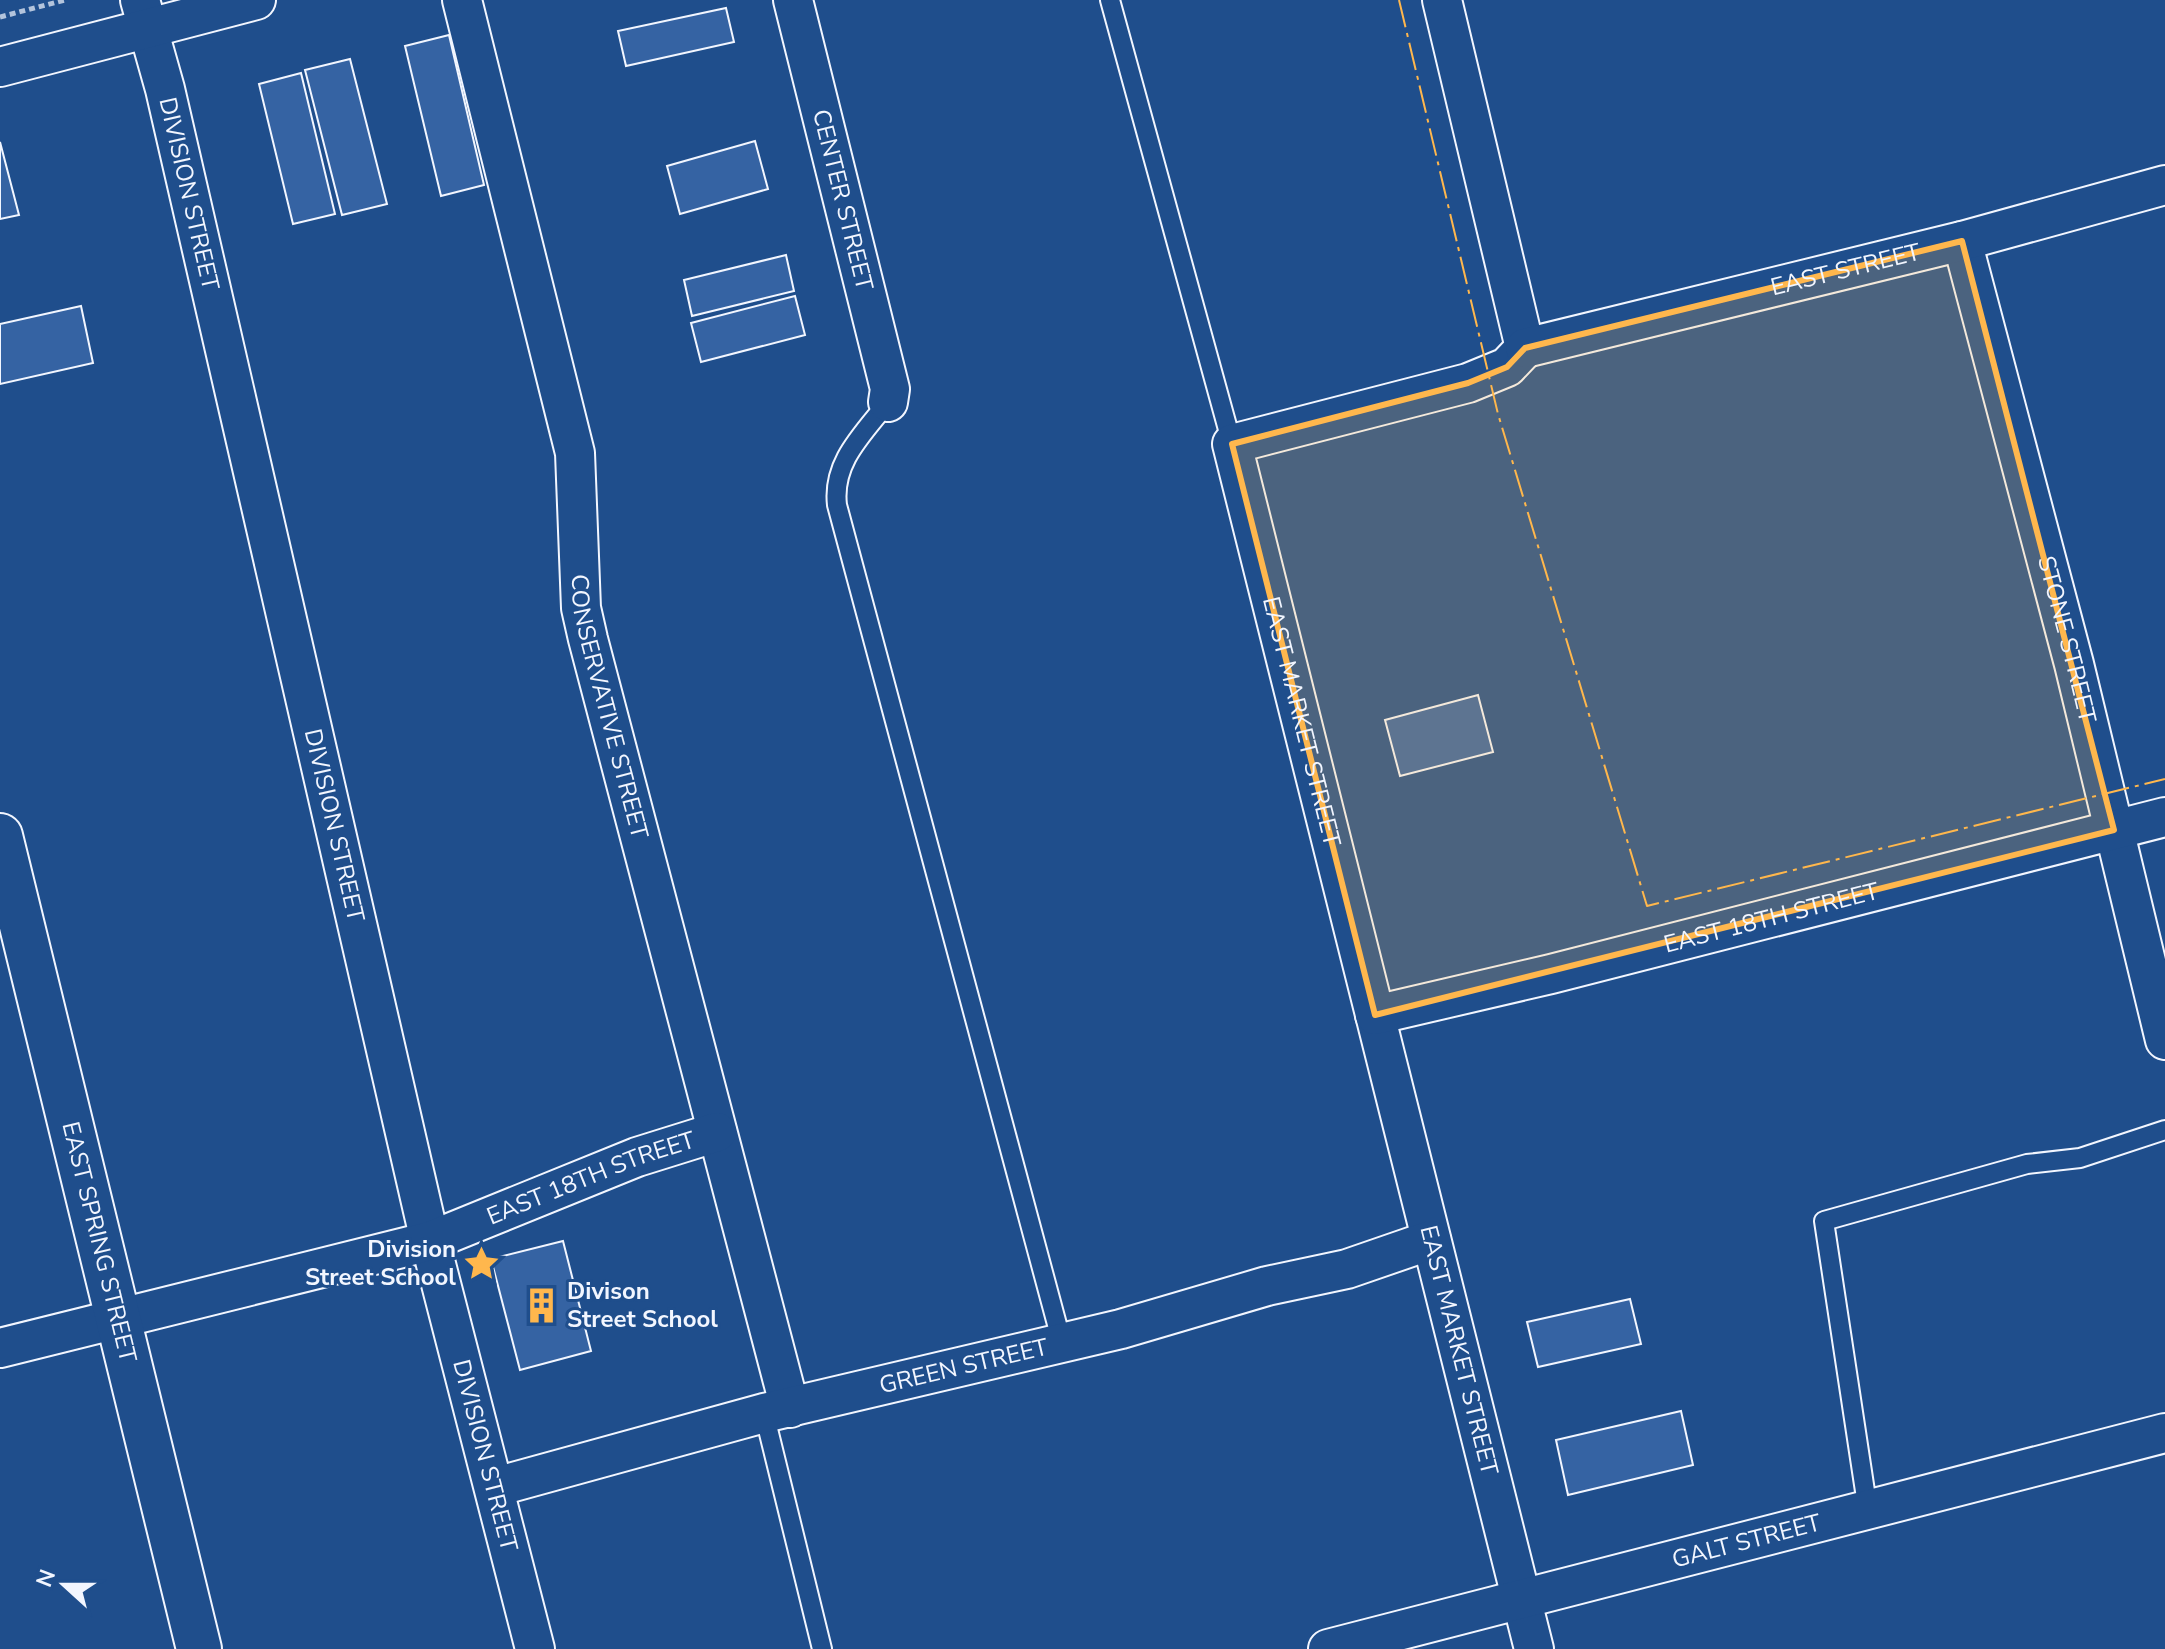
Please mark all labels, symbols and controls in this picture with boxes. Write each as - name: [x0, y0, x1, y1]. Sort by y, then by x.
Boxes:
- street label: DIVISION STREET: [151, 94, 227, 294]
- street label: CENTER STREET: [805, 106, 881, 294]
- street label: EAST STREET: [1767, 236, 1924, 303]
- street label: STONE STREET: [2030, 552, 2104, 727]
- street label: CONSERVATIVE STREET: [564, 574, 656, 843]
- street label: EAST MARKET STREET: [1255, 593, 1348, 850]
- street label: DIVISION STREET: [297, 726, 372, 925]
- street label: EAST 18TH STREET: [1660, 875, 1883, 961]
- street label: EAST SPRING STREET: [55, 1118, 144, 1366]
- street label: EAST 18TH STREET: [482, 1124, 699, 1232]
- street label: EAST MARKET STREET: [1412, 1222, 1506, 1479]
- place label: Division Street School: [305, 1233, 456, 1293]
- place icon: Division Street School: [463, 1244, 501, 1282]
- place label: Divison Street School: [567, 1275, 718, 1335]
- building icon: Divison Street School: [522, 1286, 560, 1324]
- street label: GREEN STREET: [876, 1331, 1052, 1401]
- street label: DIVISION STREET: [445, 1356, 525, 1555]
- street label: GALT STREET: [1668, 1506, 1825, 1576]
- north arrow: [24, 1545, 104, 1625]
- text: N: [29, 1565, 63, 1591]

